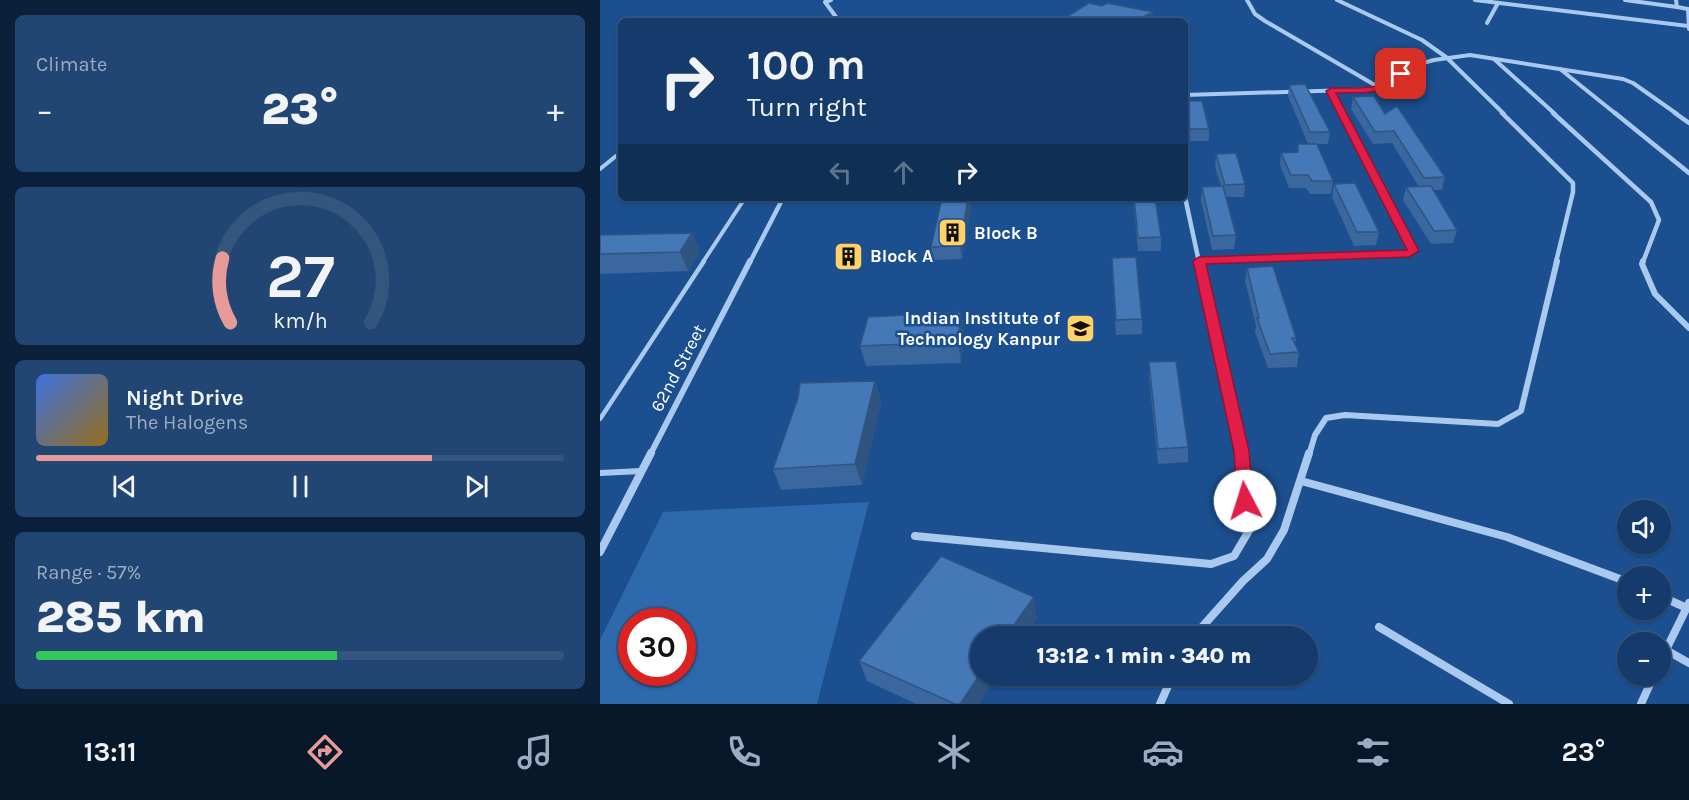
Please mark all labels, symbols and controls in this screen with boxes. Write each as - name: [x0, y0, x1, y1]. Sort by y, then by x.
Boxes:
- text: 100 m: [747, 40, 866, 90]
- icon: right: [648, 42, 726, 120]
- pin: [1375, 48, 1426, 99]
- text: Climate: [36, 53, 107, 76]
- icon: arrive: [1384, 57, 1417, 90]
- text: 23°: [261, 83, 339, 135]
- text: −: [36, 91, 53, 129]
- text: +: [547, 91, 564, 129]
- text: Turn right: [747, 91, 867, 123]
- icon: left: [824, 156, 857, 189]
- icon: ahead: [887, 156, 920, 189]
- icon: right: [950, 156, 983, 189]
- building icon: Block B: [937, 217, 969, 249]
- place label: Block B: [974, 222, 1038, 244]
- text: 27: [266, 240, 334, 313]
- building icon: Block A: [833, 240, 865, 272]
- place label: Block A: [870, 245, 933, 267]
- place label: Indian Institute of Technology Kanpur: [897, 307, 1060, 350]
- text: km/h: [273, 308, 327, 333]
- school or university icon: Indian Institute of Technology Kanpur: [1065, 312, 1097, 344]
- street label: 62nd Street: [646, 320, 710, 416]
- text: Night Drive: [126, 385, 244, 411]
- text: The Halogens: [126, 411, 248, 434]
- position arrow: [1213, 469, 1277, 533]
- icon: previous: [108, 470, 141, 503]
- icon: pause: [284, 470, 317, 503]
- icon: next: [460, 470, 493, 503]
- map controls: [1617, 500, 1671, 686]
- button: sound: [1617, 500, 1671, 554]
- text: Range · 57%: [36, 561, 141, 584]
- button: +: [1617, 566, 1671, 620]
- text: 285 km: [36, 591, 205, 643]
- speed limit sign: 30: [618, 608, 696, 686]
- button: −: [1617, 632, 1671, 686]
- text: 13:12 · 1 min · 340 m: [1037, 643, 1251, 669]
- icon: directions: [304, 731, 346, 773]
- icon: music: [514, 731, 556, 773]
- icon: phone: [723, 731, 765, 773]
- icon: climate: [933, 731, 975, 773]
- icon: car: [1142, 731, 1184, 773]
- icon: filters: [1352, 731, 1394, 773]
- text: 13:11: [84, 736, 137, 768]
- text: 23°: [1562, 736, 1605, 768]

